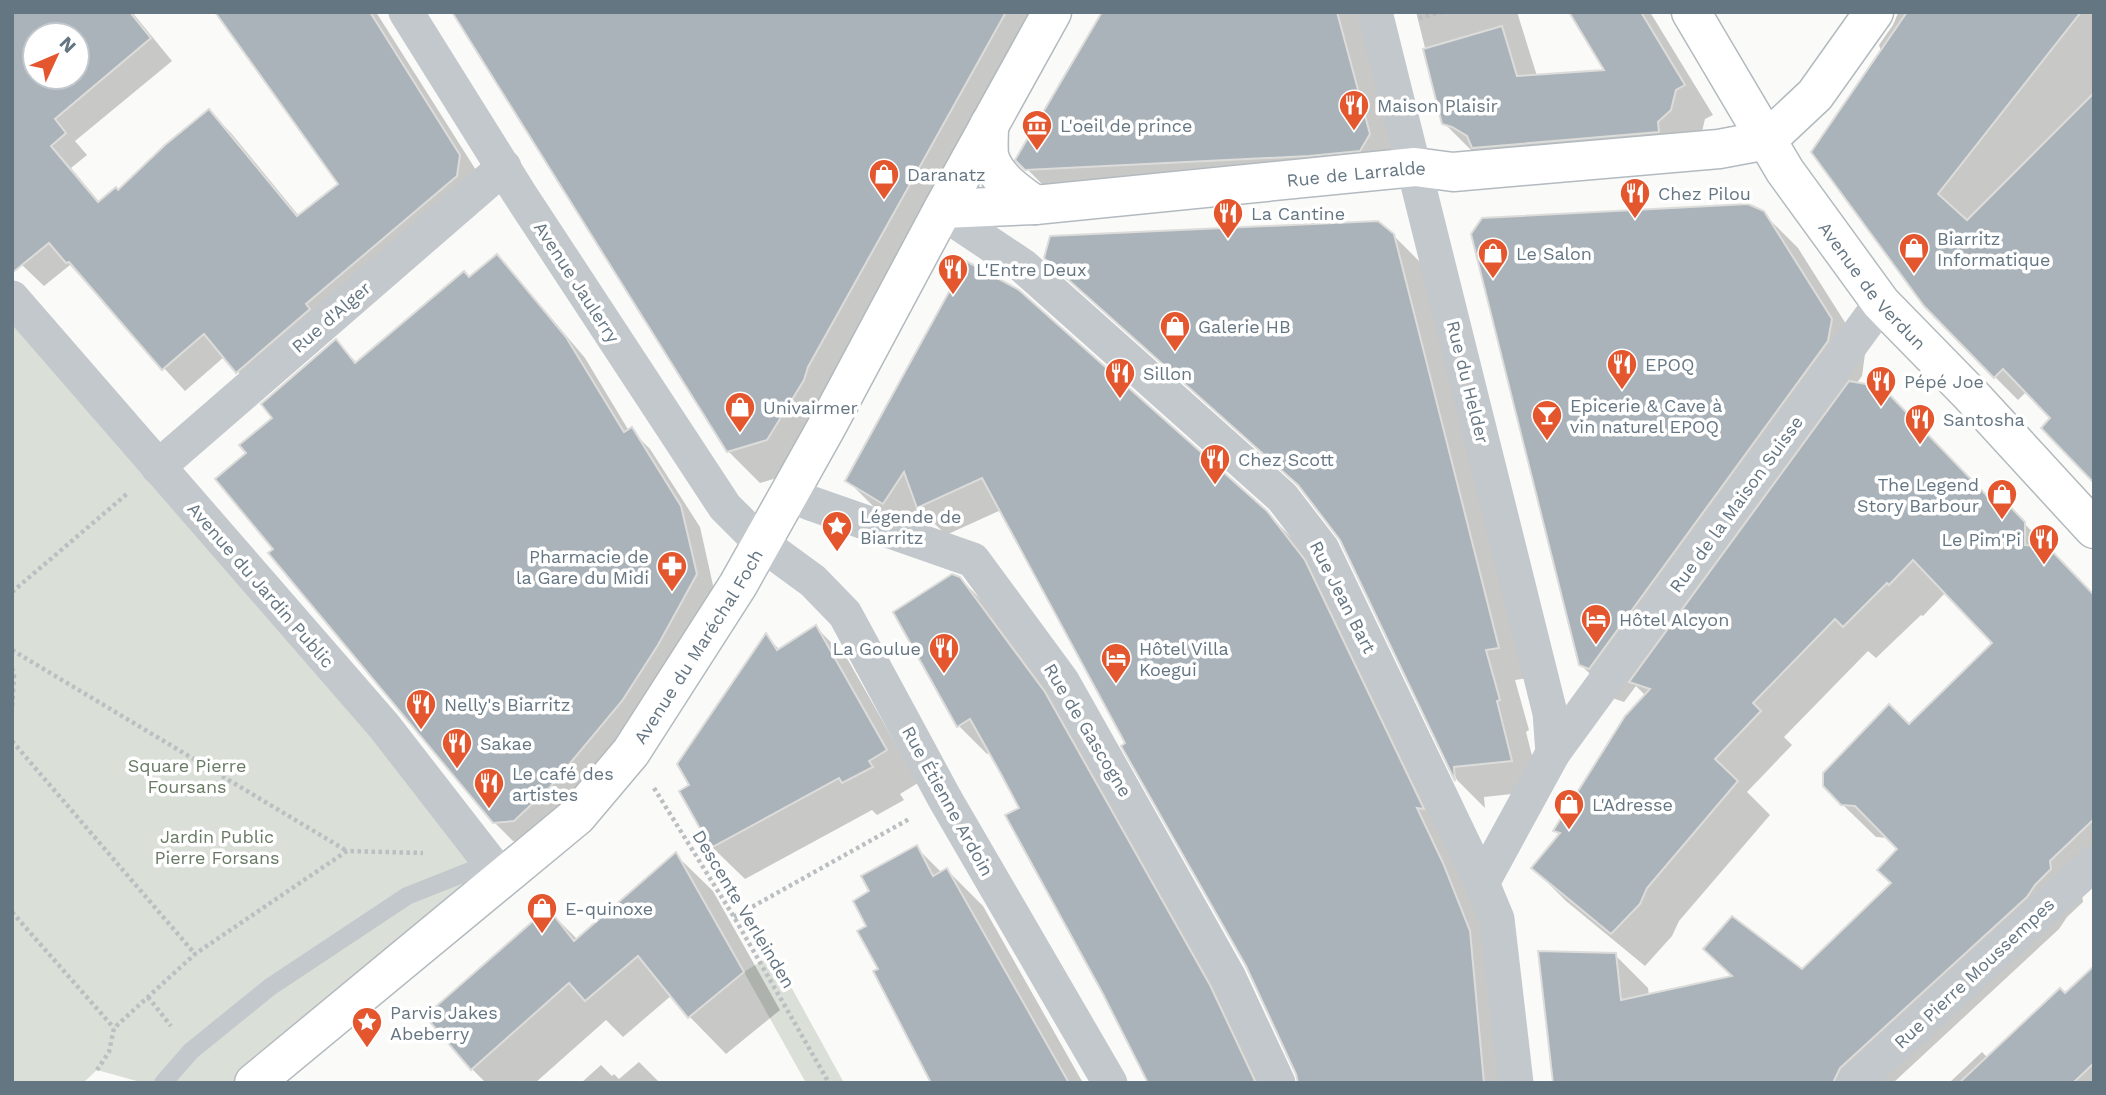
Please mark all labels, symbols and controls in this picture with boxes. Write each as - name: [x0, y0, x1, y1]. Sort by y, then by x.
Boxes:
- north arrow: [21, 21, 91, 91]
- text: N: [55, 31, 81, 58]
- restaurant icon: Maison Plaisir: [1337, 88, 1371, 132]
- place label: Maison Plaisir: [1377, 95, 1498, 116]
- museum icon: L'oeil de prince: [1020, 108, 1054, 152]
- place label: L'oeil de prince: [1060, 115, 1192, 136]
- street label: Rue de Larralde: [1286, 156, 1427, 190]
- shop icon: Daranatz: [867, 157, 901, 201]
- place label: Daranatz: [907, 164, 986, 185]
- restaurant icon: Chez Pilou: [1618, 176, 1652, 220]
- place label: Chez Pilou: [1658, 183, 1751, 204]
- restaurant icon: La Cantine: [1211, 196, 1245, 240]
- place label: La Cantine: [1251, 203, 1345, 224]
- street label: Avenue Jaulerry: [530, 217, 624, 347]
- street label: Avenue de Verdun: [1815, 217, 1931, 354]
- place label: Biarritz Informatique: [1937, 228, 2050, 270]
- shop icon: Biarritz Informatique: [1897, 231, 1931, 275]
- shop icon: Le Salon: [1476, 236, 1510, 280]
- place label: Le Salon: [1516, 243, 1592, 264]
- restaurant icon: L'Entre Deux: [936, 252, 970, 296]
- place label: L'Entre Deux: [976, 259, 1087, 280]
- street label: Rue d'Alger: [287, 277, 375, 357]
- shop icon: Galerie HB: [1158, 309, 1192, 353]
- place label: Galerie HB: [1198, 316, 1291, 337]
- street label: Rue du Helder: [1443, 318, 1493, 446]
- restaurant icon: EPOQ: [1605, 347, 1639, 391]
- place label: EPOQ: [1645, 354, 1694, 375]
- restaurant icon: Sillon: [1103, 356, 1137, 400]
- place label: Sillon: [1143, 363, 1192, 384]
- restaurant icon: Pépé Joe: [1864, 364, 1898, 408]
- place label: Pépé Joe: [1904, 371, 1984, 392]
- shop icon: Univairmer: [723, 390, 757, 434]
- place label: Epicerie & Cave à vin naturel EPOQ: [1570, 395, 1722, 437]
- place label: Univairmer: [763, 397, 858, 418]
- bar icon: Epicerie & Cave à vin naturel EPOQ: [1530, 398, 1564, 442]
- restaurant icon: Santosha: [1903, 402, 1937, 446]
- place label: Santosha: [1943, 409, 2025, 430]
- street label: Rue de la Maison Suisse: [1665, 412, 1807, 596]
- restaurant icon: Chez Scott: [1198, 442, 1232, 486]
- place label: Chez Scott: [1238, 449, 1334, 470]
- place label: The Legend Story Barbour: [1857, 474, 1979, 516]
- shop icon: The Legend Story Barbour: [1985, 477, 2019, 521]
- street label: Avenue du Jardin Public: [183, 498, 339, 672]
- place label: Légende de Biarritz: [860, 506, 961, 548]
- place icon: Légende de Biarritz: [820, 509, 854, 553]
- restaurant icon: Le Pim'Pi: [2027, 522, 2061, 566]
- place label: Le Pim'Pi: [1942, 529, 2021, 550]
- street label: Rue Jean Bart: [1306, 537, 1381, 657]
- street label: Avenue du Maréchal Foch: [629, 545, 767, 747]
- place label: Pharmacie de la Gare du Midi: [516, 546, 649, 588]
- pharmacy icon: Pharmacie de la Gare du Midi: [655, 549, 689, 593]
- hotel icon: Hôtel Alcyon: [1579, 602, 1613, 646]
- place label: Hôtel Alcyon: [1619, 609, 1729, 630]
- restaurant icon: La Goulue: [927, 631, 961, 675]
- place label: La Goulue: [832, 638, 921, 659]
- place label: Hôtel Villa Koegui: [1139, 638, 1229, 680]
- hotel icon: Hôtel Villa Koegui: [1099, 641, 1133, 685]
- street label: Rue de Gascogne: [1040, 659, 1136, 801]
- restaurant icon: Nelly's Biarritz: [404, 687, 438, 731]
- place label: Nelly's Biarritz: [444, 694, 570, 715]
- street label: Rue Étienne Ardoin: [898, 722, 998, 880]
- restaurant icon: Sakae: [440, 726, 474, 770]
- place label: Sakae: [480, 733, 532, 754]
- park label: Square Pierre Foursans: [128, 755, 246, 797]
- place label: Le café des artistes: [512, 763, 614, 805]
- restaurant icon: Le café des artistes: [472, 766, 506, 810]
- shop icon: L'Adresse: [1552, 787, 1586, 831]
- place label: L'Adresse: [1592, 794, 1673, 815]
- park label: Jardin Public Pierre Forsans: [154, 826, 280, 868]
- street label: Descente Verleinden: [688, 826, 800, 992]
- shop icon: E-quinoxe: [525, 891, 559, 935]
- street label: Rue Pierre Moussempes: [1890, 893, 2058, 1053]
- place label: E-quinoxe: [565, 898, 653, 919]
- place label: Parvis Jakes Abeberry: [390, 1002, 498, 1044]
- place icon: Parvis Jakes Abeberry: [350, 1005, 384, 1049]

